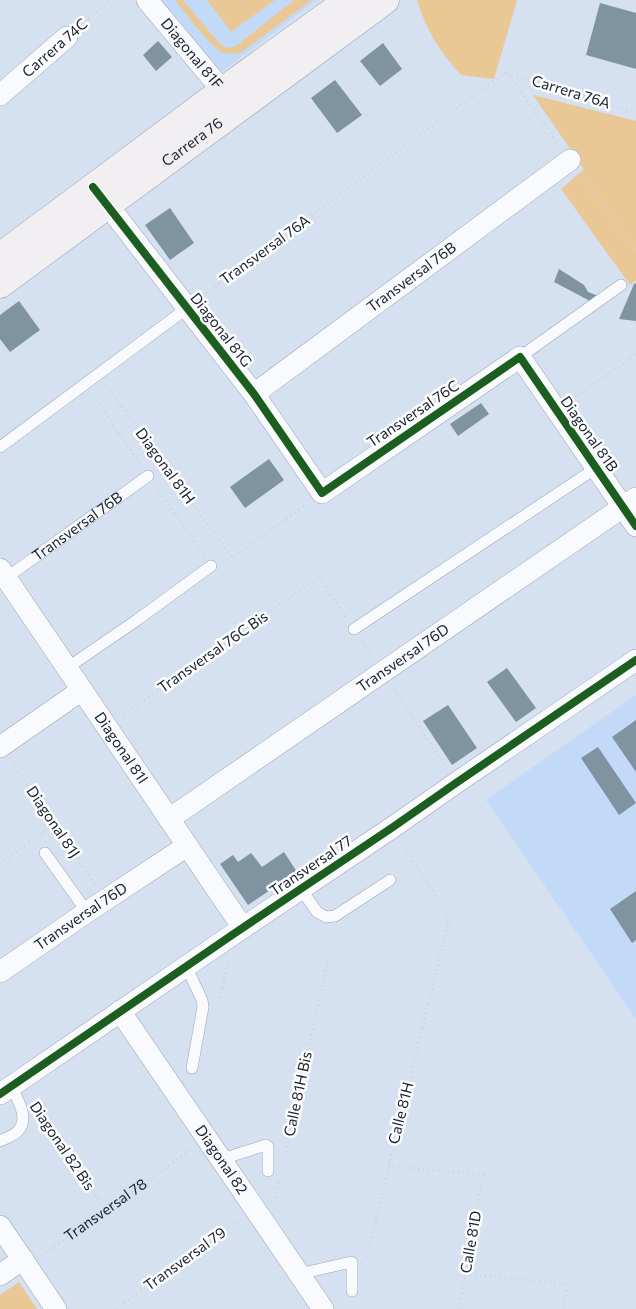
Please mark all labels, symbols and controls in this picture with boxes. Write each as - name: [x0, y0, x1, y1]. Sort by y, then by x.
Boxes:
- street label: Carrera 74C: [18, 14, 91, 80]
- street label: Diagonal 81F: [158, 14, 227, 92]
- street label: Carrera 76A: [530, 71, 613, 112]
- street label: Carrera 76: [158, 113, 226, 170]
- street label: Transversal 76A: [216, 211, 313, 288]
- street label: Transversal 76B: [363, 237, 459, 315]
- street label: Diagonal 81G: [187, 289, 256, 370]
- street label: Transversal 76C: [363, 376, 462, 451]
- street label: Diagonal 81B: [557, 392, 623, 475]
- street label: Diagonal 81H: [132, 424, 199, 507]
- street label: Transversal 76B: [28, 487, 126, 564]
- street label: Transversal 76C Bis: [154, 606, 271, 696]
- street label: Transversal 76D: [353, 619, 452, 695]
- street label: Diagonal 81I: [91, 708, 153, 787]
- street label: Diagonal 81J: [23, 782, 84, 861]
- street label: Transversal 77: [266, 831, 355, 899]
- street label: Transversal 76D: [31, 878, 130, 954]
- street label: Calle 81H Bis: [279, 1049, 315, 1138]
- street label: Calle 81H: [384, 1080, 416, 1146]
- street label: Diagonal 82 Bis: [26, 1098, 99, 1193]
- street label: Diagonal 82: [192, 1121, 252, 1197]
- street label: Transversal 78: [60, 1174, 150, 1244]
- street label: Calle 81D: [456, 1209, 484, 1274]
- street label: Transversal 79: [140, 1222, 229, 1294]

